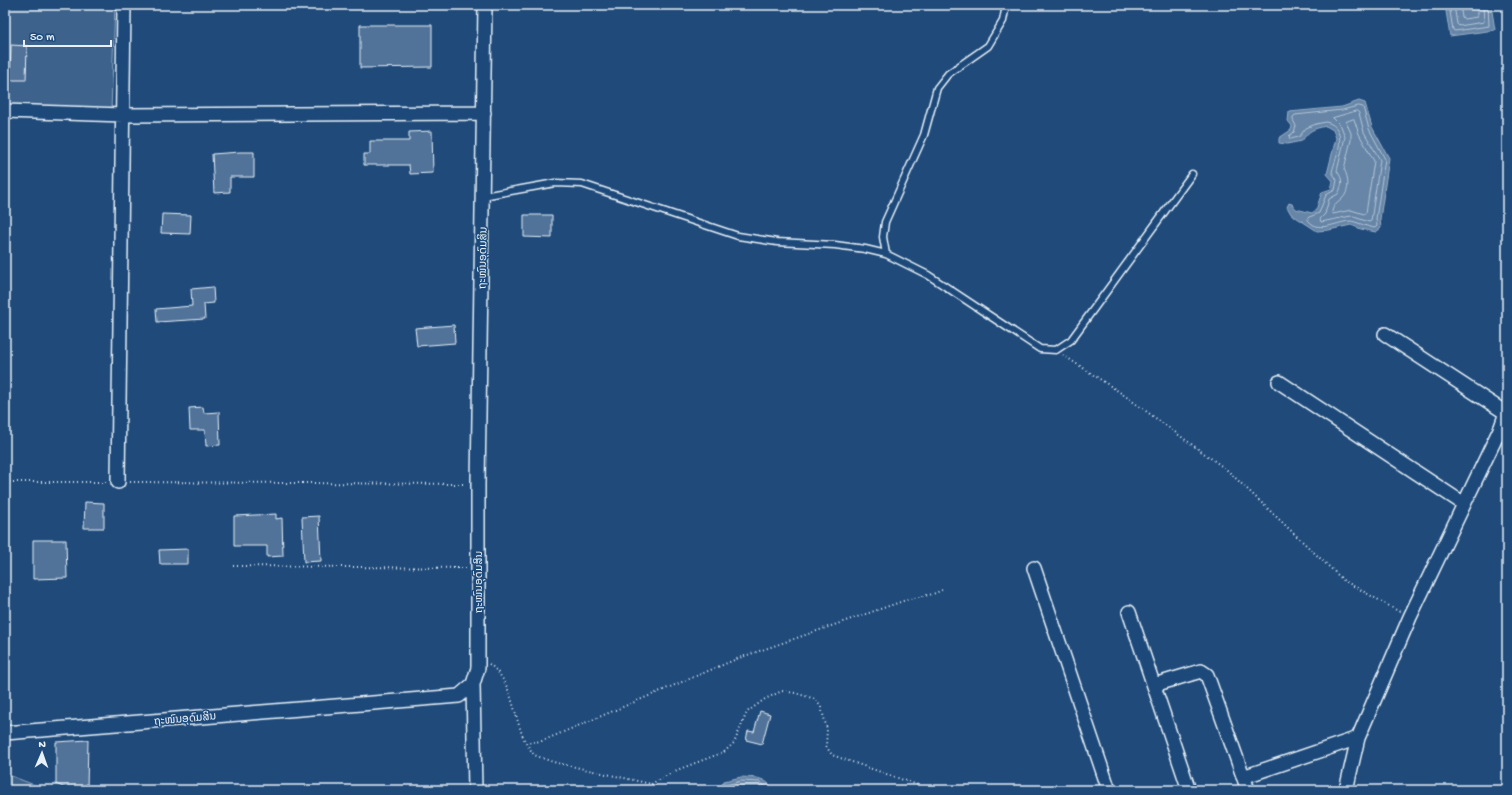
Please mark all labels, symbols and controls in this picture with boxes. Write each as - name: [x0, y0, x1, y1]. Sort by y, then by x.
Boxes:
- scale bar: [24, 22, 111, 48]
- text: 50 m: [30, 31, 55, 45]
- street label: ຖະໜົນອຸດົມສິນ: [476, 227, 491, 289]
- street label: ຖະໜົນອຸດົມສິນ: [473, 551, 486, 613]
- street label: ຖະໜົນອຸດົມສິນ: [153, 710, 217, 729]
- north arrow: [22, 733, 62, 773]
- text: N: [38, 739, 46, 751]

